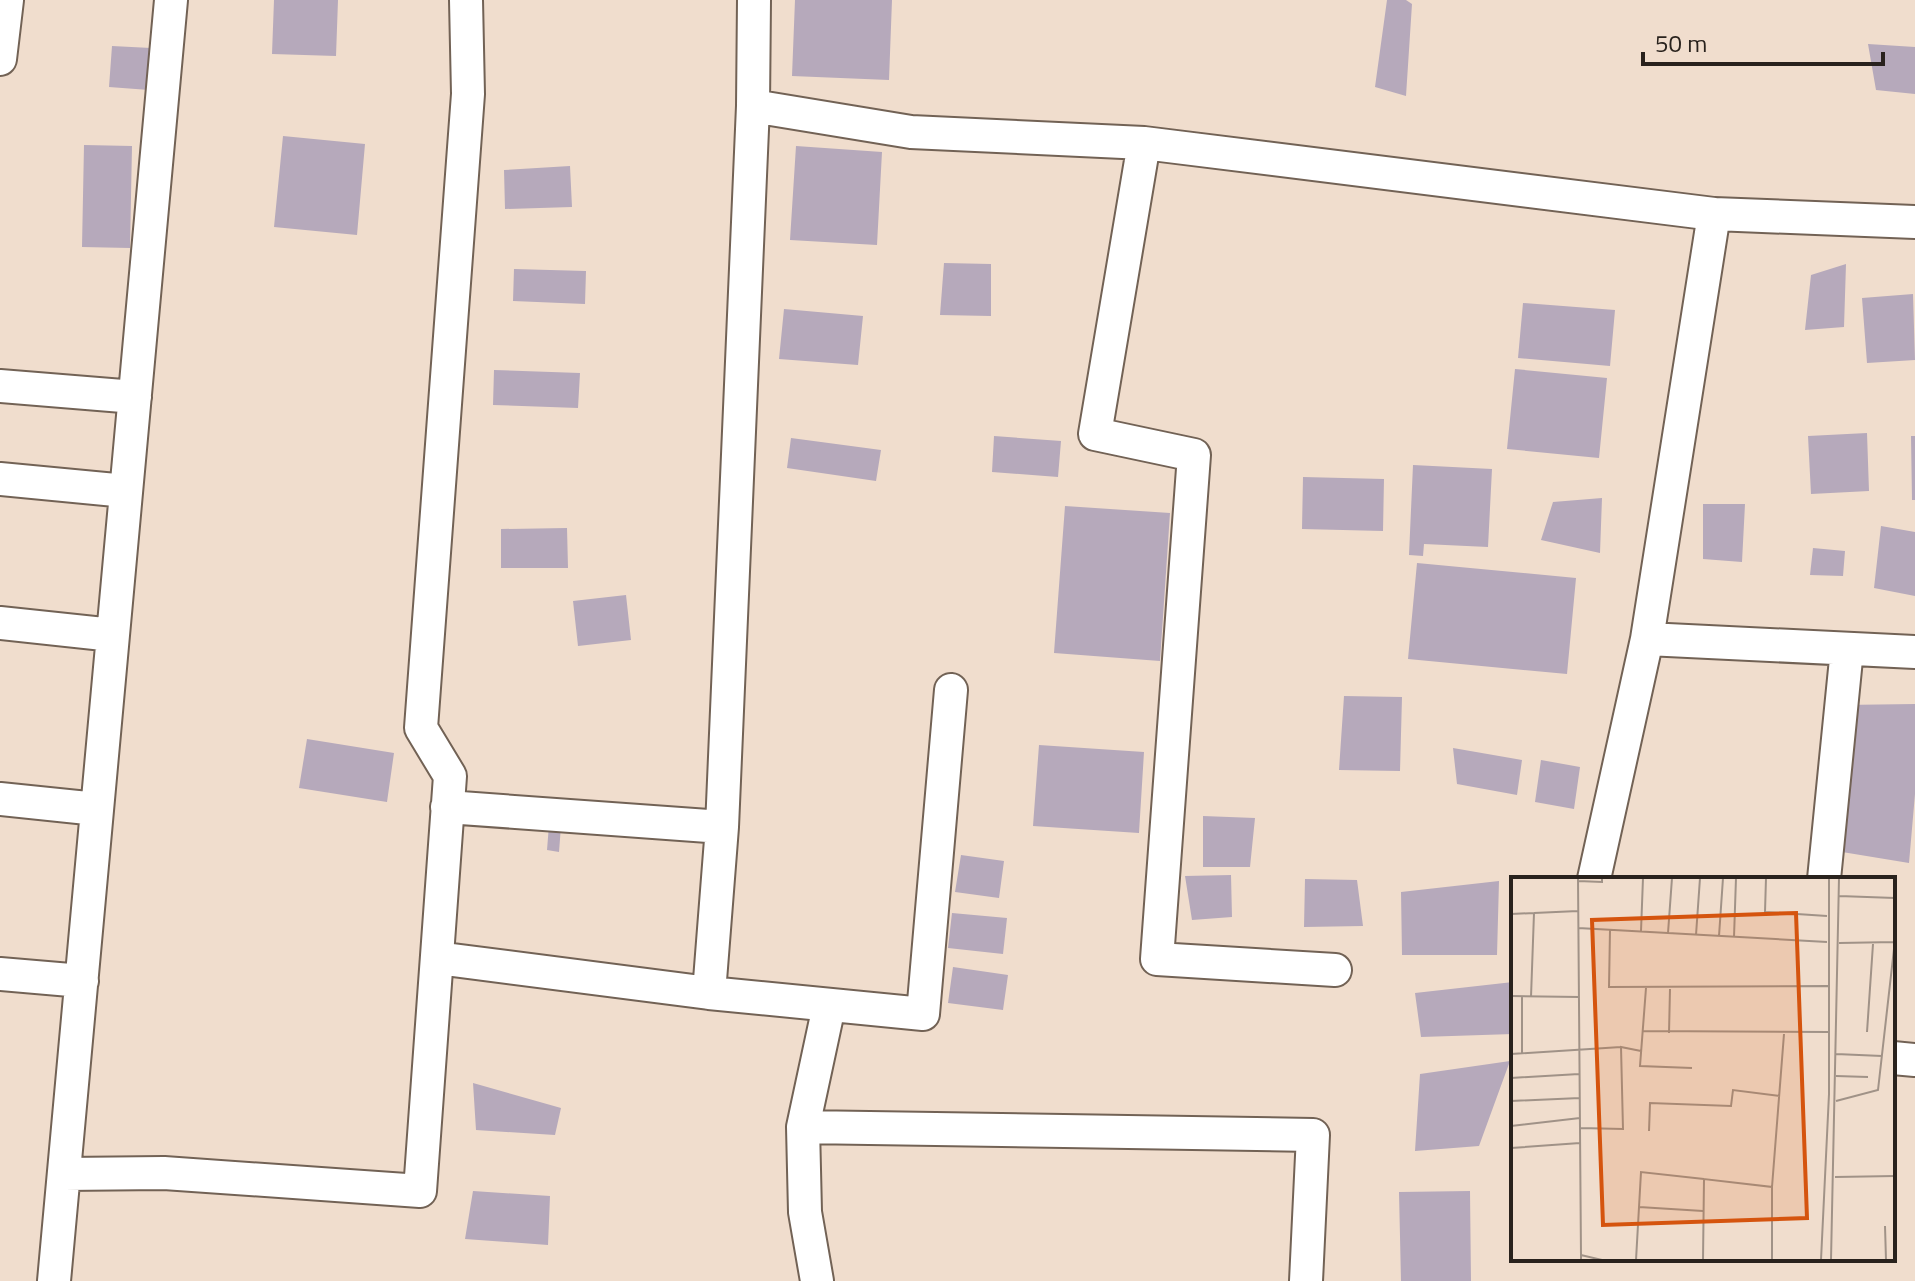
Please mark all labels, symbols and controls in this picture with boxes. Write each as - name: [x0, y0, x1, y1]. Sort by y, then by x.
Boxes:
- scale bar: [1643, 16, 1883, 66]
- text: 50 m: [1655, 25, 1707, 61]
- inset map: [1511, 877, 1895, 1261]

